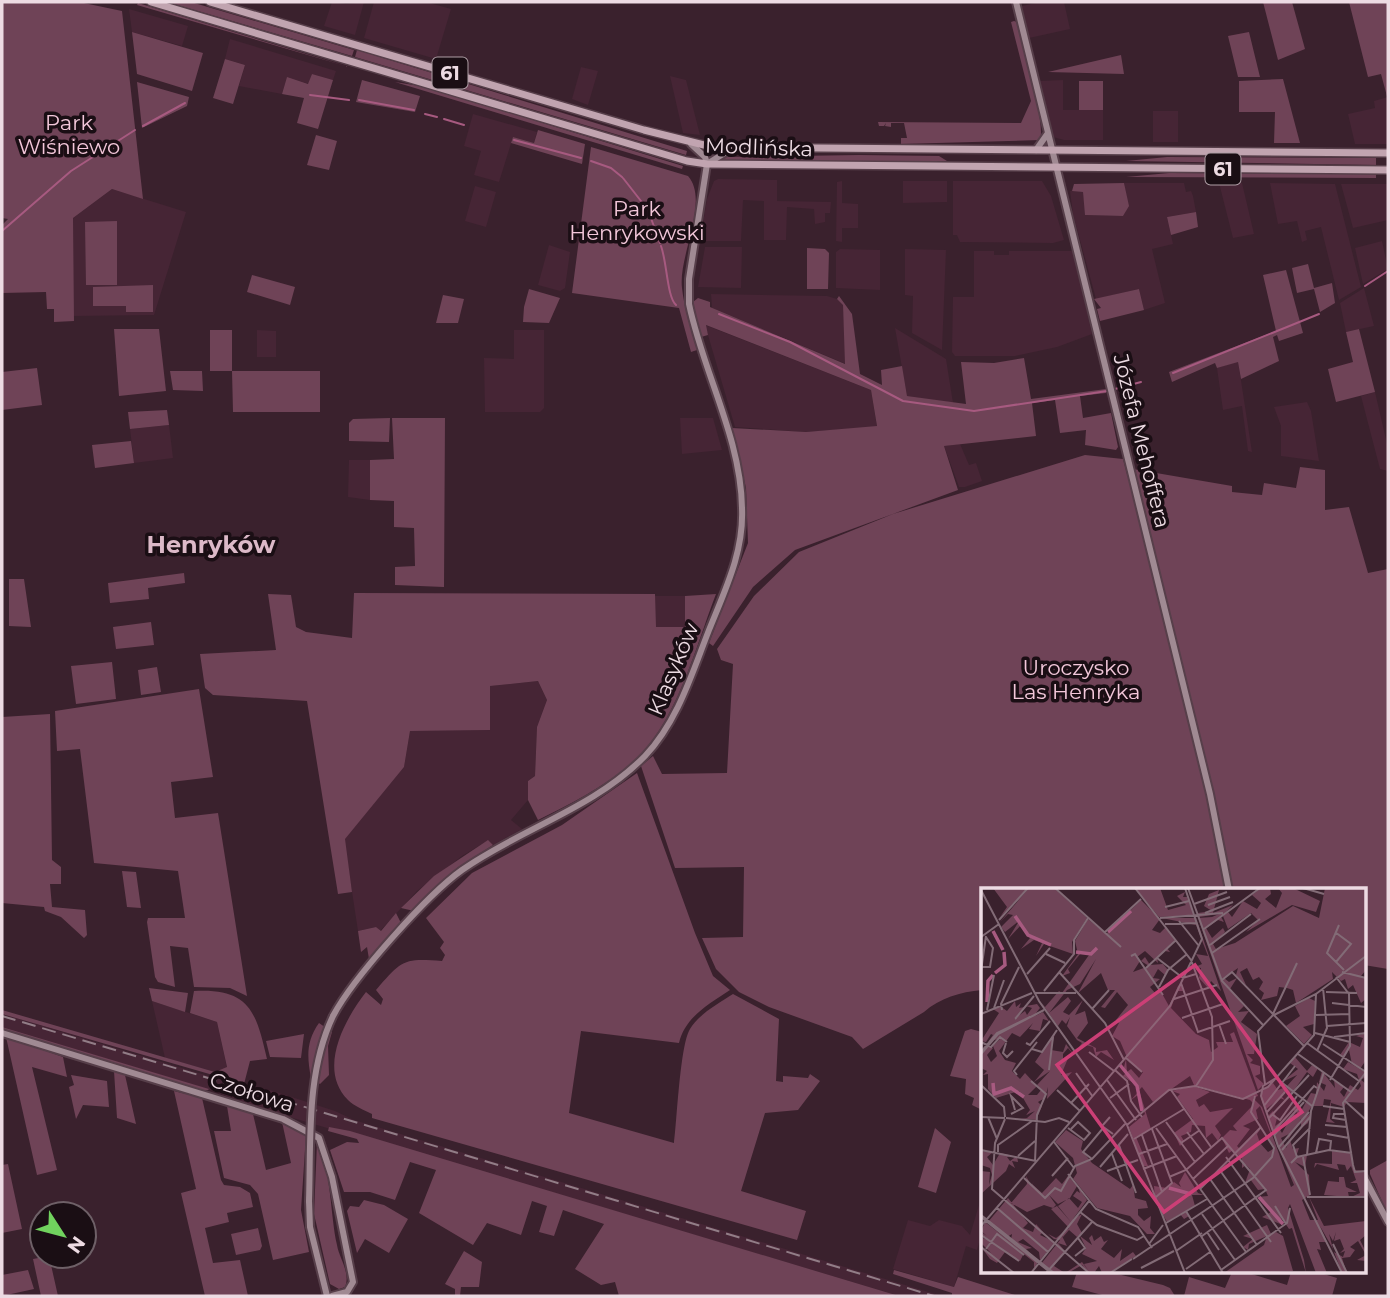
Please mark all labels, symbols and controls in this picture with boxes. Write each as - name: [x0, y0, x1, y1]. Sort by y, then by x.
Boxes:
- road number: 61: [433, 58, 468, 88]
- park label: Park Wiśniewo: [18, 110, 120, 159]
- street label: Modlińska: [705, 133, 813, 161]
- road number: 61: [1206, 154, 1240, 184]
- park label: Park Henrykowski: [569, 196, 705, 245]
- street label: Józefa Mehoffera: [1108, 350, 1176, 531]
- district label: Henryków: [147, 530, 276, 559]
- street label: Klasyków: [642, 619, 704, 719]
- park label: Uroczysko Las Henryka: [1012, 655, 1140, 704]
- inset map: [981, 888, 1366, 1274]
- street label: Czołowa: [207, 1067, 297, 1117]
- north arrow: [28, 1200, 98, 1270]
- text: N: [63, 1232, 90, 1258]

